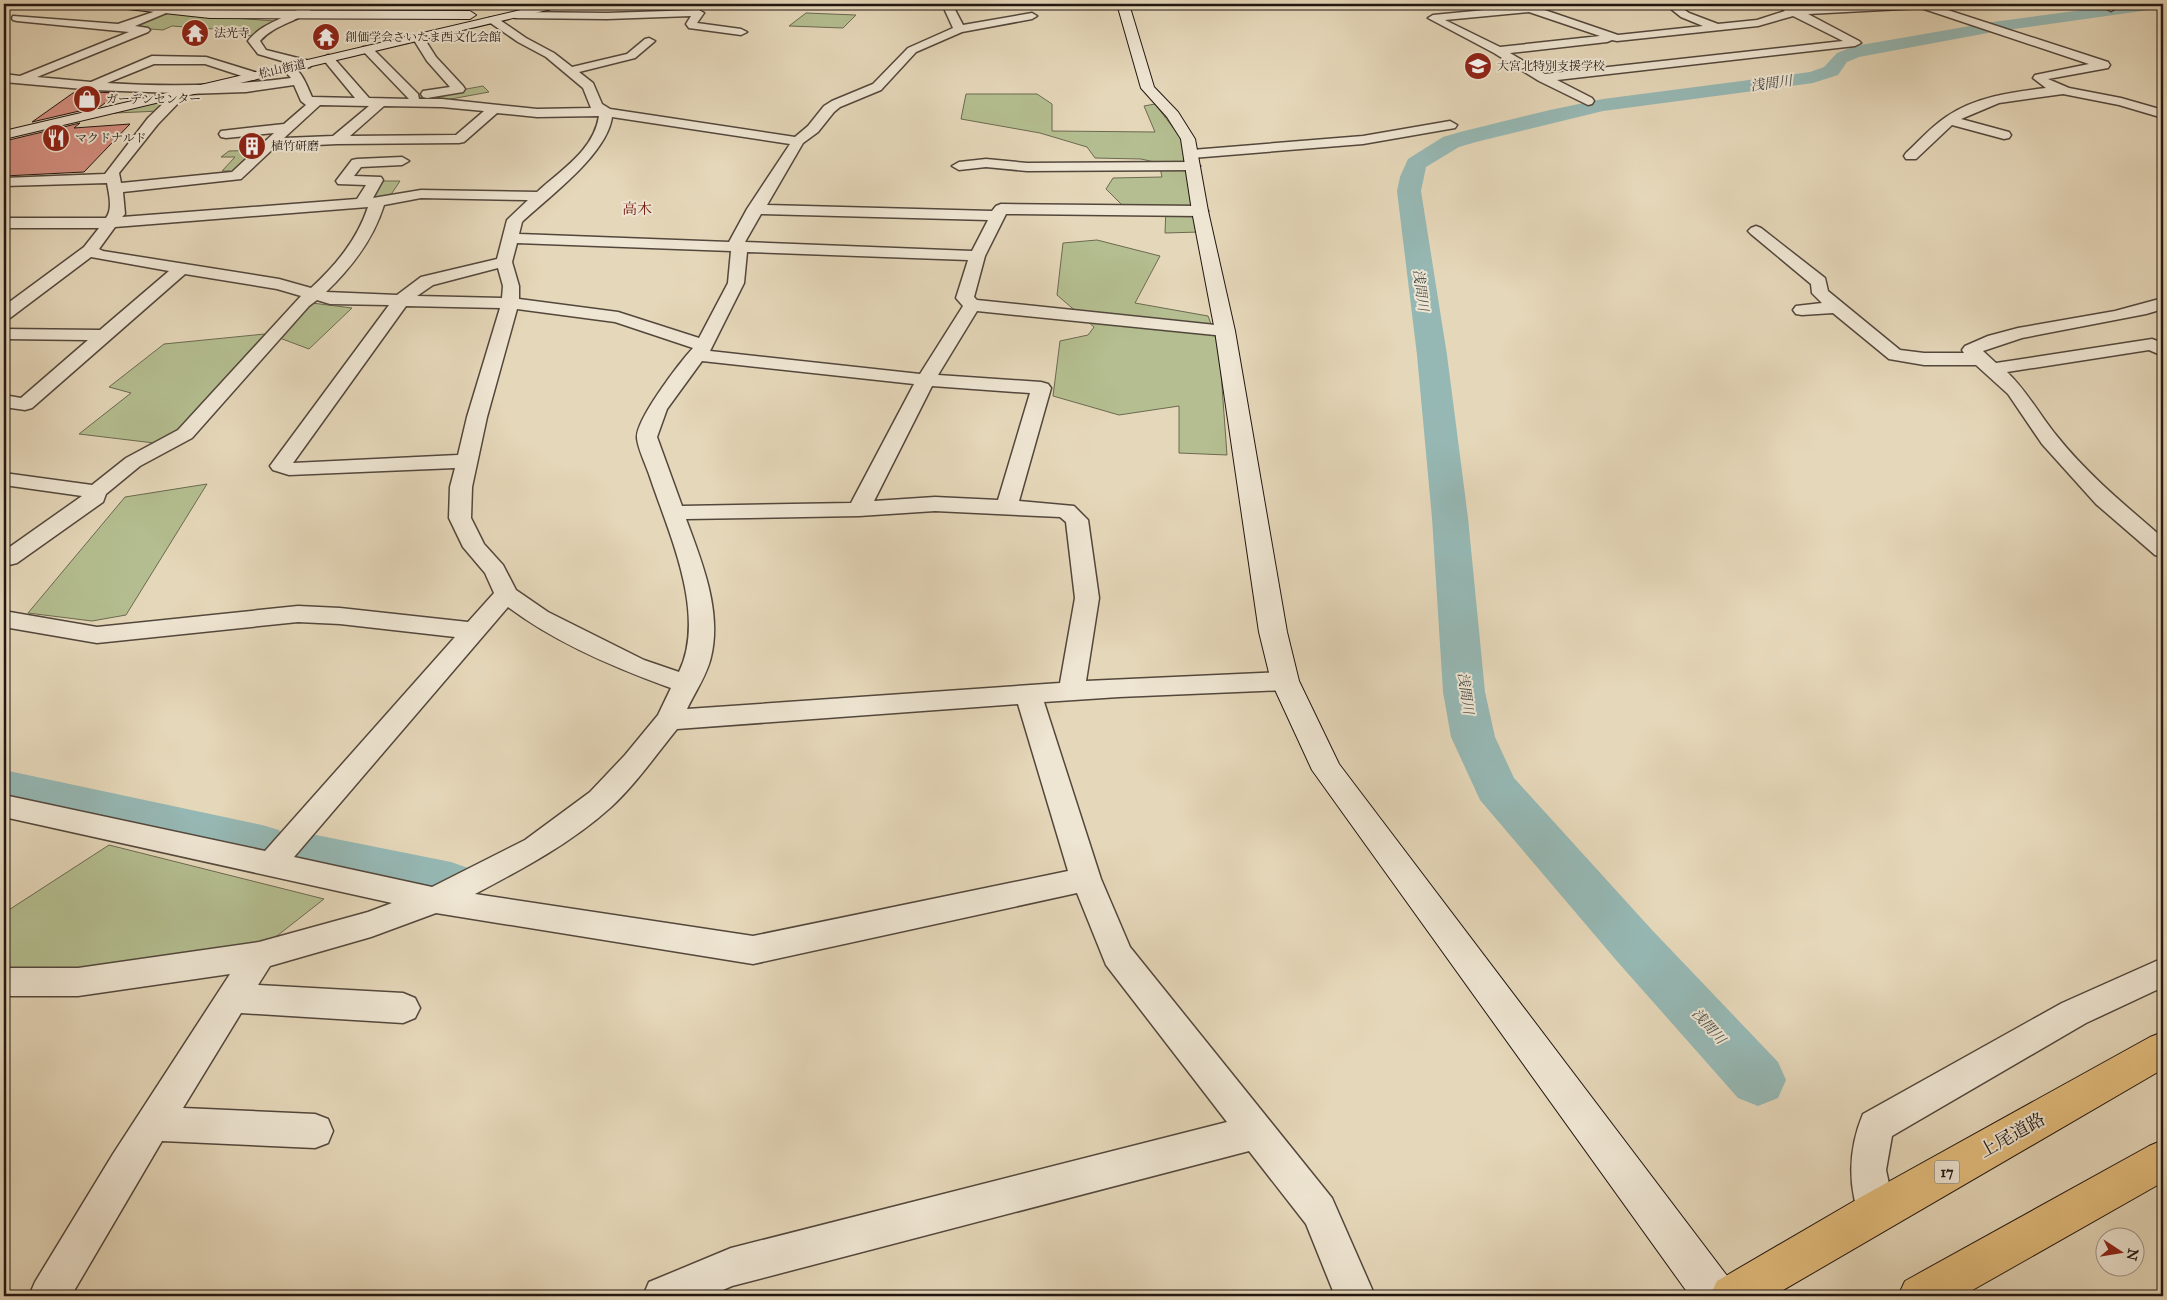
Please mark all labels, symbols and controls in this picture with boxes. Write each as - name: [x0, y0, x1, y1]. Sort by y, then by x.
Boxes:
- temple icon: 法光寺: [180, 18, 210, 48]
- temple icon: 創価学会さいたま西文化会館: [311, 22, 341, 52]
- place label: 法光寺: [214, 26, 250, 40]
- place label: 創価学会さいたま西文化会館: [345, 30, 501, 44]
- school or university icon: 大宮北特別支援学校: [1463, 51, 1493, 81]
- street label: 松山街道: [257, 57, 307, 81]
- place label: 大宮北特別支援学校: [1497, 59, 1605, 73]
- water label: 浅間川: [1749, 72, 1795, 95]
- shop icon: ガーデンセンター: [72, 84, 102, 114]
- place label: ガーデンセンター: [106, 92, 201, 106]
- restaurant icon: マクドナルド: [41, 123, 71, 153]
- place label: マクドナルド: [75, 131, 146, 145]
- building icon: 植竹研磨: [237, 131, 267, 161]
- place label: 植竹研磨: [271, 139, 319, 153]
- district label: 高木: [622, 200, 652, 218]
- water label: 浅間川: [1410, 268, 1432, 314]
- water label: 浅間川: [1454, 671, 1477, 717]
- water label: 浅間川: [1688, 1005, 1730, 1049]
- street label: 上尾道路: [1975, 1108, 2049, 1162]
- road number: 17: [1934, 1160, 1960, 1184]
- north arrow: [2094, 1228, 2144, 1278]
- text: N: [2123, 1247, 2142, 1262]

